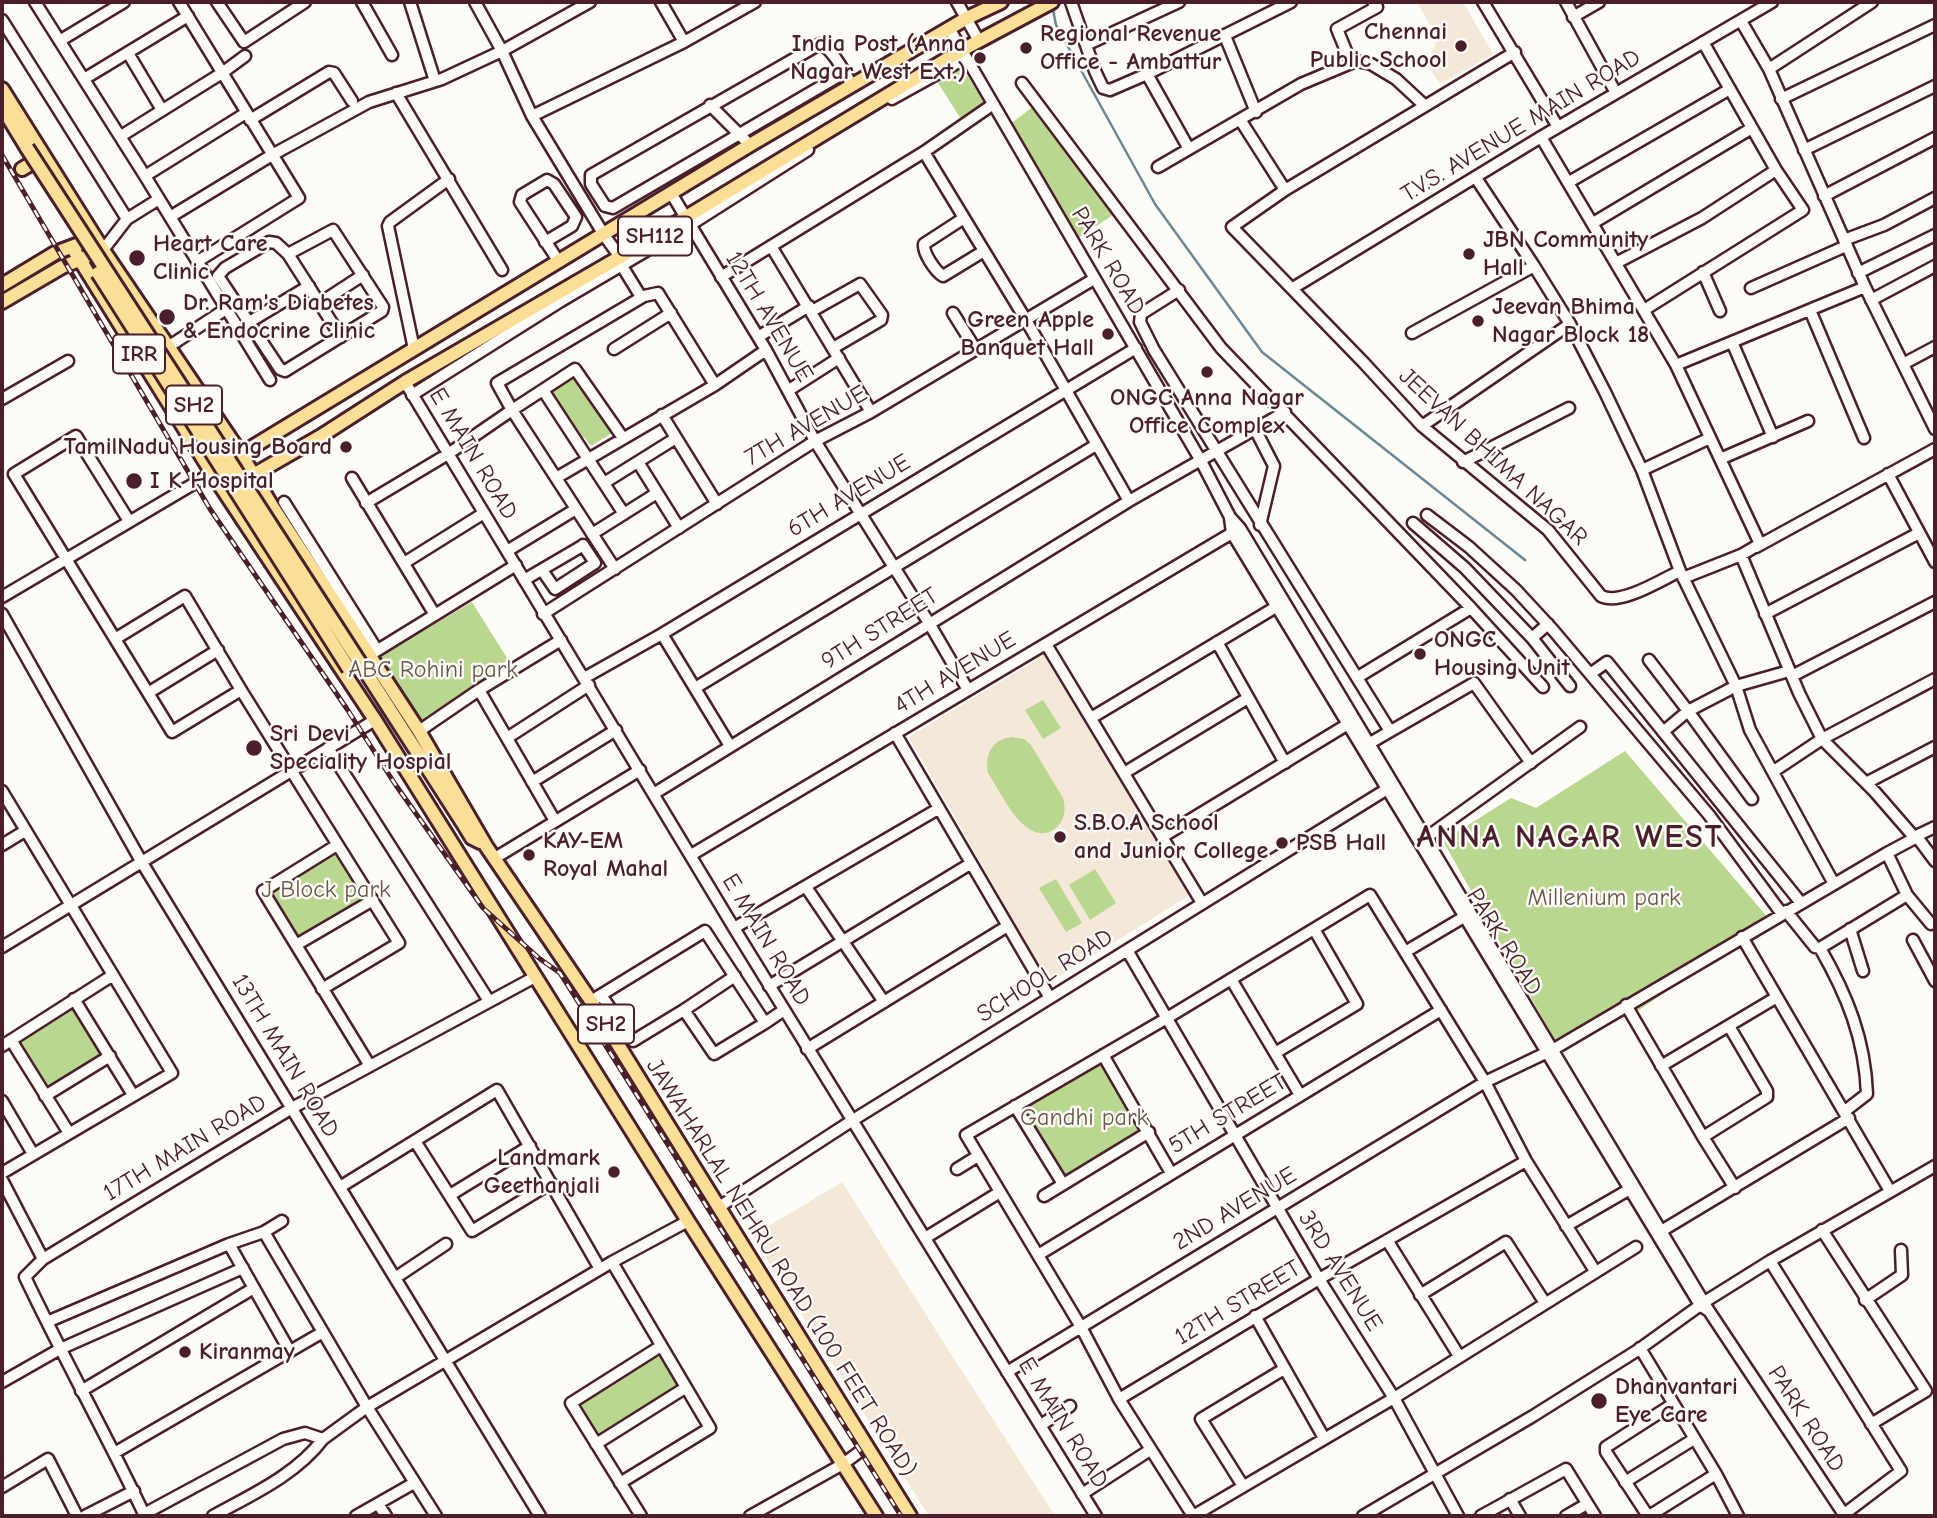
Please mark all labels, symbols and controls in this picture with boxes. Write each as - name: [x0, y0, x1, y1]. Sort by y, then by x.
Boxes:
- place label: Chennai Public School: [1310, 18, 1447, 74]
- place label: Regional Revenue Office - Ambattur: [1040, 20, 1222, 76]
- place label: India Post (Anna Nagar West Ext.): [790, 30, 966, 86]
- marker: Chennai Public School: [1453, 38, 1469, 54]
- marker: Regional Revenue Office - Ambattur: [1018, 40, 1034, 56]
- street label: T.V.S. AVENUE MAIN ROAD: [1396, 43, 1646, 209]
- marker: India Post (Anna Nagar West Ext.): [972, 50, 988, 66]
- street label: PARK ROAD: [1065, 202, 1151, 320]
- road number: SH112: [618, 216, 692, 256]
- place label: JBN Community Hall: [1483, 226, 1648, 282]
- place label: Heart Care Clinic: [153, 230, 268, 286]
- marker: JBN Community Hall: [1461, 246, 1477, 262]
- street label: 12TH AVENUE: [719, 247, 819, 387]
- marker: Heart Care Clinic: [127, 248, 147, 268]
- place label: Dr. Ram's Diabetes & Endocrine Clinic: [183, 289, 375, 345]
- place label: Jeevan Bhima Nagar Block 18: [1492, 293, 1649, 349]
- place label: Green Apple Banquet Hall: [961, 306, 1094, 362]
- marker: Dr. Ram's Diabetes & Endocrine Clinic: [157, 307, 177, 327]
- marker: Jeevan Bhima Nagar Block 18: [1470, 313, 1486, 329]
- marker: Green Apple Banquet Hall: [1100, 326, 1116, 342]
- road number: IRR: [113, 334, 165, 374]
- street label: JEEVAN BHIMA NAGAR: [1393, 362, 1593, 552]
- marker: ONGC Anna Nagar Office Complex: [1199, 364, 1215, 380]
- street label: 7TH AVENUE: [740, 379, 872, 473]
- street label: E MAIN ROAD: [422, 383, 524, 525]
- place label: ONGC Anna Nagar Office Complex: [1110, 384, 1304, 440]
- road number: SH2: [166, 386, 222, 424]
- place label: TamilNadu Housing Board: [64, 433, 332, 461]
- marker: TamilNadu Housing Board: [338, 439, 354, 455]
- street label: 6TH AVENUE: [782, 448, 916, 544]
- place label: I K Hospital: [150, 467, 274, 495]
- marker: I K Hospital: [124, 471, 144, 491]
- street label: 9TH STREET: [816, 582, 944, 676]
- street label: 4TH AVENUE: [889, 625, 1021, 721]
- place label: ONGC Housing Unit: [1434, 626, 1570, 682]
- marker: ONGC Housing Unit: [1412, 646, 1428, 662]
- park label: ABC Rohini park: [348, 656, 518, 684]
- place label: Sri Devi Speciality Hospial: [270, 720, 452, 776]
- marker: Sri Devi Speciality Hospial: [244, 738, 264, 758]
- place label: S.B.O.A School and Junior College: [1074, 809, 1268, 865]
- district label: ANNA NAGAR WEST: [1418, 819, 1722, 857]
- place label: KAY-EM Royal Mahal: [543, 827, 668, 883]
- marker: S.B.O.A School and Junior College: [1052, 829, 1068, 845]
- place label: PSB Hall: [1296, 829, 1386, 857]
- marker: PSB Hall: [1274, 835, 1290, 851]
- marker: KAY-EM Royal Mahal: [521, 847, 537, 863]
- street label: E MAIN ROAD: [715, 869, 817, 1011]
- park label: J Block park: [261, 876, 391, 904]
- street label: PARK ROAD: [1460, 883, 1548, 1001]
- park label: Millenium park: [1527, 884, 1681, 912]
- street label: SCHOOL ROAD: [972, 923, 1118, 1029]
- street label: 13TH MAIN ROAD: [225, 969, 345, 1143]
- road number: SH2: [578, 1004, 634, 1044]
- street label: JAWAHARLAL NEHRU ROAD (100 FEET ROAD): [640, 1054, 922, 1482]
- street label: 5TH STREET: [1164, 1068, 1292, 1160]
- street label: 17TH MAIN ROAD: [98, 1088, 272, 1208]
- park label: Gandhi park: [1020, 1104, 1148, 1132]
- place label: Landmark Geethanjali: [484, 1144, 600, 1200]
- street label: 2ND AVENUE: [1168, 1161, 1302, 1257]
- marker: Landmark Geethanjali: [606, 1164, 622, 1180]
- street label: 3RD AVENUE: [1292, 1205, 1388, 1337]
- street label: 12TH STREET: [1170, 1254, 1306, 1352]
- place label: Kiranmay: [199, 1338, 295, 1366]
- marker: Kiranmay: [177, 1344, 193, 1360]
- street label: E MAIN ROAD: [1011, 1352, 1115, 1494]
- street label: PARK ROAD: [1761, 1360, 1851, 1478]
- place label: Dhanvantari Eye Care: [1615, 1373, 1738, 1429]
- marker: Dhanvantari Eye Care: [1589, 1391, 1609, 1411]

